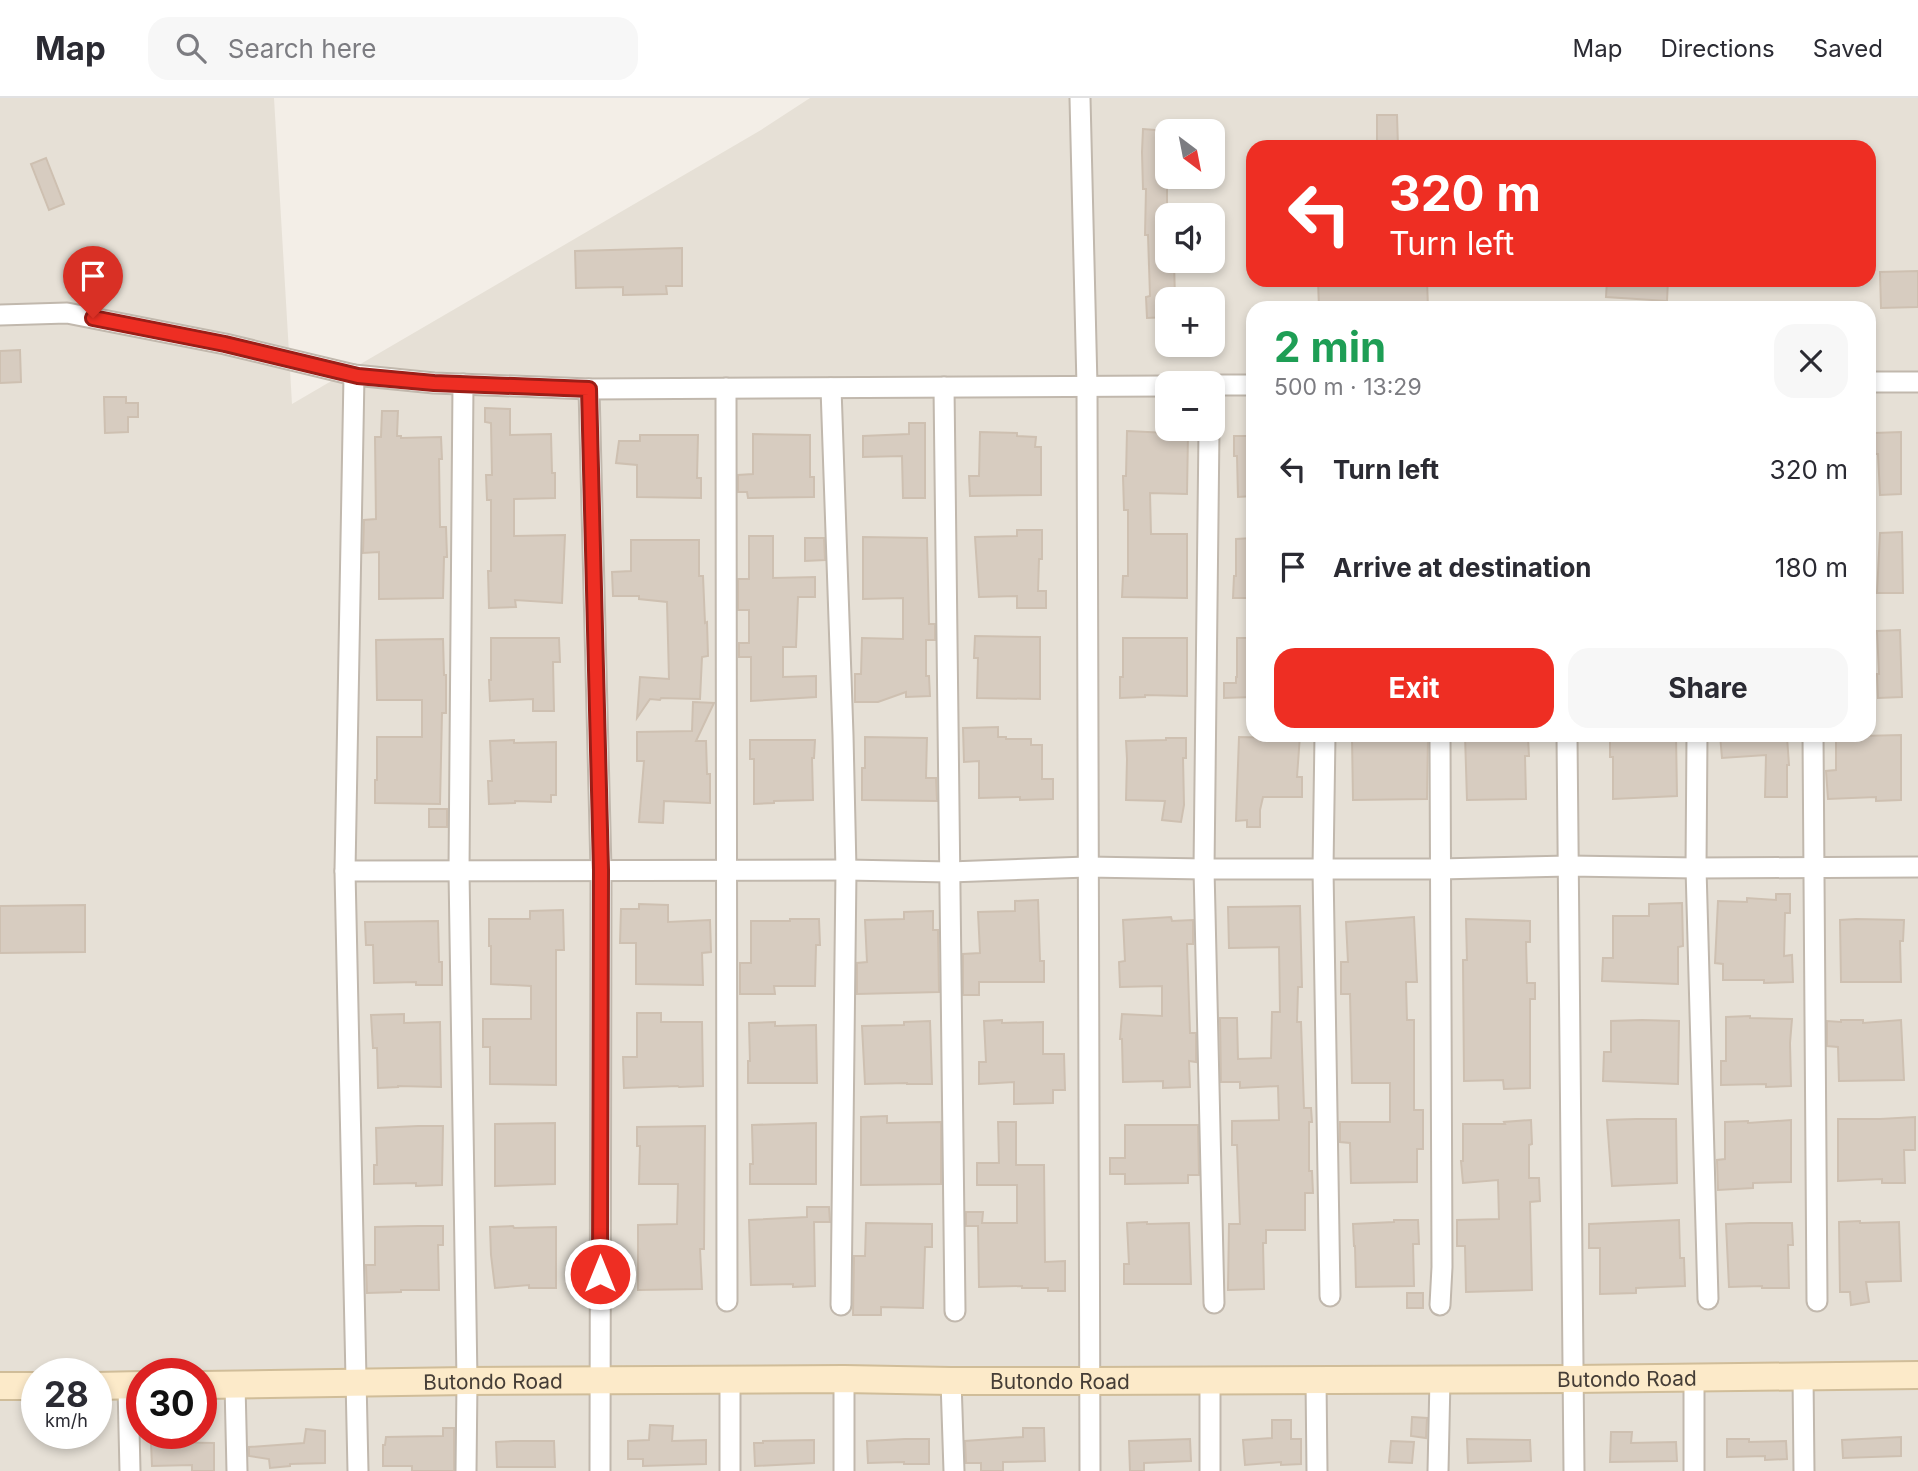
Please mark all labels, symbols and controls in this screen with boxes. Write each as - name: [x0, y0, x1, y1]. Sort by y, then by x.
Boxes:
- search box: [148, 17, 638, 80]
- text: Map: [35, 28, 106, 68]
- icon: search: [172, 29, 210, 67]
- text: Search here: [228, 33, 376, 64]
- text: Map: [1573, 34, 1622, 63]
- text: Directions: [1660, 34, 1775, 63]
- text: Saved: [1813, 34, 1883, 63]
- north arrow: [1155, 119, 1225, 189]
- map controls: [1155, 119, 1225, 441]
- text: 320 m: [1389, 164, 1541, 223]
- icon: left: [1274, 168, 1365, 259]
- button: sound: [1155, 203, 1225, 273]
- text: Turn left: [1389, 224, 1514, 263]
- pin: [63, 246, 123, 318]
- icon: arrive: [74, 257, 112, 295]
- button: +: [1155, 287, 1225, 357]
- text: 2 min: [1274, 321, 1386, 372]
- button: close: [1774, 324, 1848, 398]
- button: −: [1155, 371, 1225, 441]
- text: 500 m · 13:29: [1274, 373, 1422, 401]
- icon: left: [1274, 450, 1312, 488]
- text: Turn left: [1333, 454, 1439, 485]
- text: 320 m: [1770, 454, 1848, 485]
- icon: arrive: [1274, 548, 1312, 586]
- text: Arrive at destination: [1333, 552, 1592, 583]
- text: 180 m: [1775, 552, 1848, 583]
- button: Exit: [1274, 648, 1554, 728]
- button: Share: [1568, 648, 1848, 728]
- position arrow: [563, 1237, 637, 1311]
- speed limit sign: 30: [126, 1358, 217, 1449]
- street label: Butondo Road: [1557, 1365, 1697, 1392]
- street label: Butondo Road: [423, 1368, 563, 1394]
- street label: Butondo Road: [990, 1368, 1130, 1394]
- text: 28: [44, 1373, 89, 1415]
- text: km/h: [45, 1410, 88, 1431]

